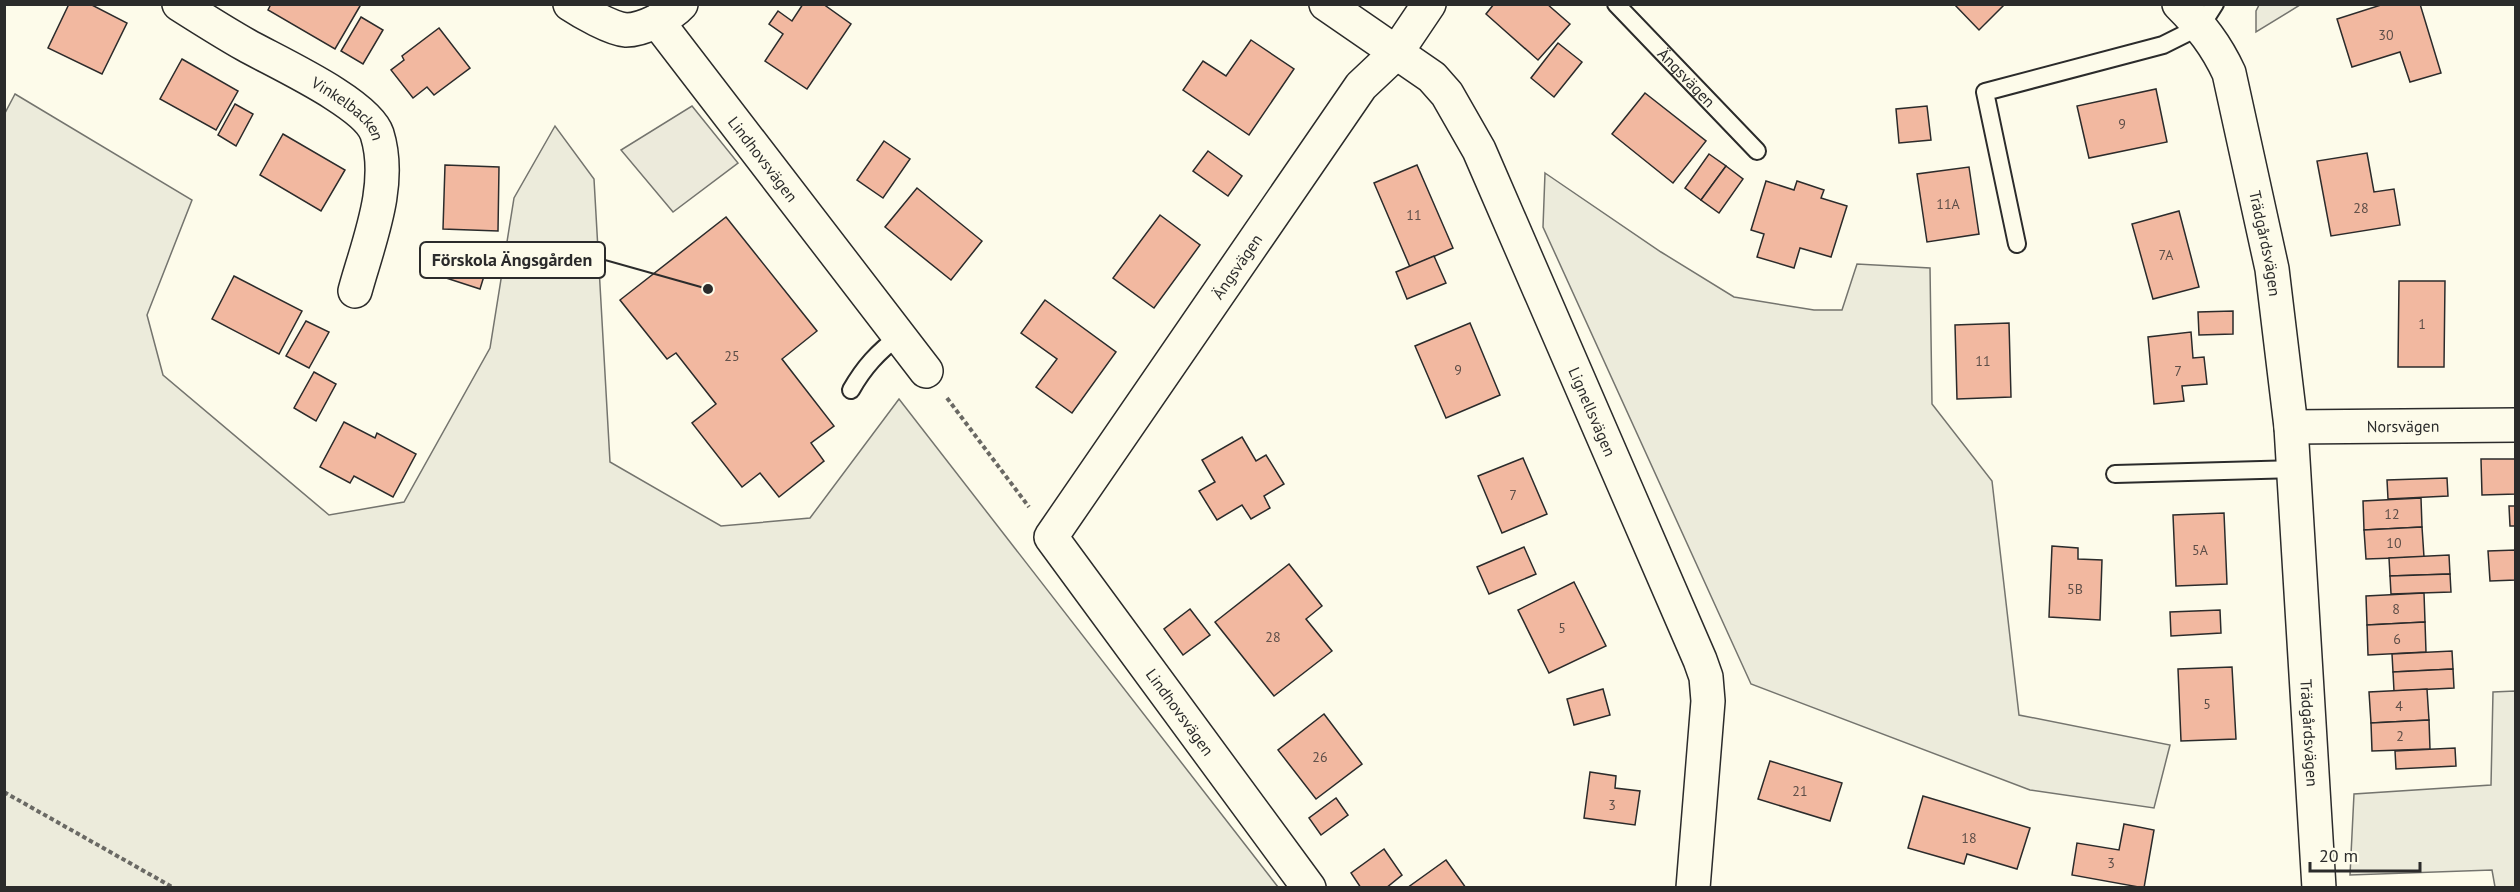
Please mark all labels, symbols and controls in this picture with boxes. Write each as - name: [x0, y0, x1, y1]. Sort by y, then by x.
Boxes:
- house number: 30: [2378, 26, 2394, 44]
- street label: Ängsvägen: [1654, 44, 1720, 111]
- street label: Vinkelbacken: [307, 72, 388, 143]
- street label: Lindhovsvägen: [724, 112, 802, 206]
- house number: 9: [2118, 115, 2126, 133]
- street label: Trädgårdsvägen: [2245, 189, 2285, 298]
- house number: 11A: [1936, 195, 1961, 213]
- house number: 28: [2353, 199, 2369, 217]
- house number: 11: [1406, 206, 1422, 224]
- street label: Ängsvägen: [1208, 230, 1266, 303]
- callout: Förskola Ängsgården: [420, 242, 605, 278]
- house number: 7A: [2158, 246, 2174, 264]
- text: Förskola Ängsgården: [432, 248, 592, 271]
- house number: 1: [2418, 315, 2426, 333]
- house number: 25: [724, 347, 740, 365]
- house number: 11: [1975, 352, 1991, 370]
- house number: 9: [1454, 361, 1462, 379]
- house number: 7: [2174, 362, 2182, 380]
- street label: Lignellsvägen: [1564, 364, 1621, 459]
- street label: Norsvägen: [2367, 416, 2439, 436]
- house number: 7: [1509, 486, 1517, 504]
- house number: 12: [2384, 505, 2400, 523]
- house number: 10: [2386, 534, 2402, 552]
- house number: 5A: [2192, 541, 2209, 559]
- house number: 5B: [2067, 580, 2083, 598]
- house number: 8: [2392, 600, 2400, 618]
- house number: 5: [1558, 619, 1566, 637]
- house number: 28: [1265, 628, 1281, 646]
- house number: 6: [2393, 630, 2401, 648]
- street label: Lindhovsvägen: [1142, 665, 1218, 759]
- street label: Trädgårdsvägen: [2296, 679, 2323, 787]
- house number: 5: [2203, 695, 2211, 713]
- house number: 4: [2395, 697, 2403, 715]
- house number: 2: [2396, 727, 2404, 745]
- house number: 26: [1312, 748, 1328, 766]
- house number: 21: [1792, 782, 1808, 800]
- house number: 3: [1608, 796, 1616, 814]
- house number: 18: [1961, 829, 1977, 847]
- scale bar: [2310, 835, 2420, 873]
- text: 20 m: [2319, 844, 2358, 867]
- house number: 3: [2107, 854, 2115, 872]

